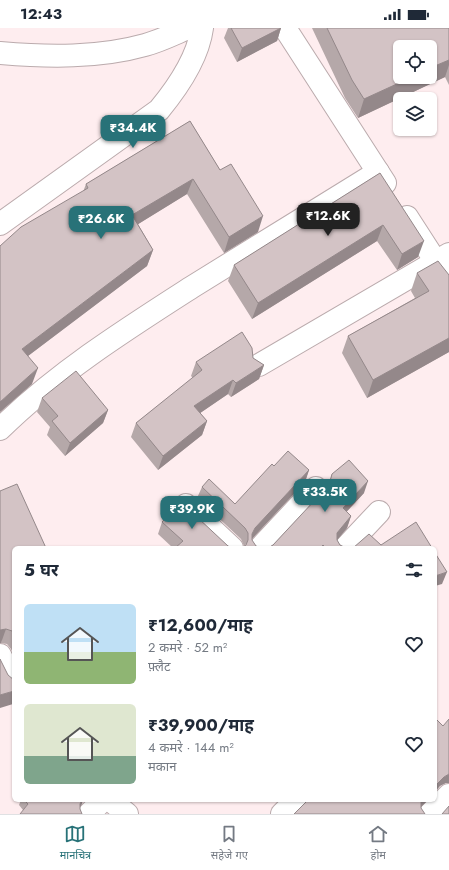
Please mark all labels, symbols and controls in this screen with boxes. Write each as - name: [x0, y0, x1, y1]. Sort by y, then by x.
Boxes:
- text: 12:43: [20, 3, 62, 25]
- map controls: [393, 40, 437, 136]
- button: locate: [393, 40, 437, 84]
- button: layers: [393, 92, 437, 136]
- pin: ₹34.4K: [100, 115, 166, 149]
- text: ₹34.4K: [110, 118, 156, 137]
- pin: ₹12.6K: [295, 203, 361, 237]
- pin: ₹26.6K: [68, 206, 134, 240]
- text: ₹12.6K: [306, 206, 350, 225]
- text: ₹26.6K: [78, 209, 124, 228]
- pin: ₹33.5K: [292, 479, 358, 513]
- text: ₹33.5K: [302, 482, 348, 501]
- pin: ₹39.9K: [159, 496, 225, 530]
- text: ₹39.9K: [169, 499, 215, 518]
- text: 5 घर: [24, 558, 59, 582]
- icon: filters: [403, 559, 425, 581]
- text: ₹12,600/माह: [148, 613, 253, 637]
- icon: home: [56, 620, 104, 668]
- icon: heart: [403, 633, 425, 655]
- text: 2 कमरे · 52 m²: [148, 638, 227, 657]
- text: फ़्लैट: [148, 657, 171, 676]
- text: ₹39,900/माह: [148, 713, 254, 737]
- icon: home: [56, 720, 104, 768]
- icon: heart: [403, 733, 425, 755]
- text: 4 कमरे · 144 m²: [148, 738, 234, 757]
- text: मकान: [148, 757, 176, 776]
- tab: मानचित्र: [60, 823, 91, 863]
- tab: सहेजे गए: [211, 823, 248, 863]
- tab: होम: [367, 823, 389, 863]

